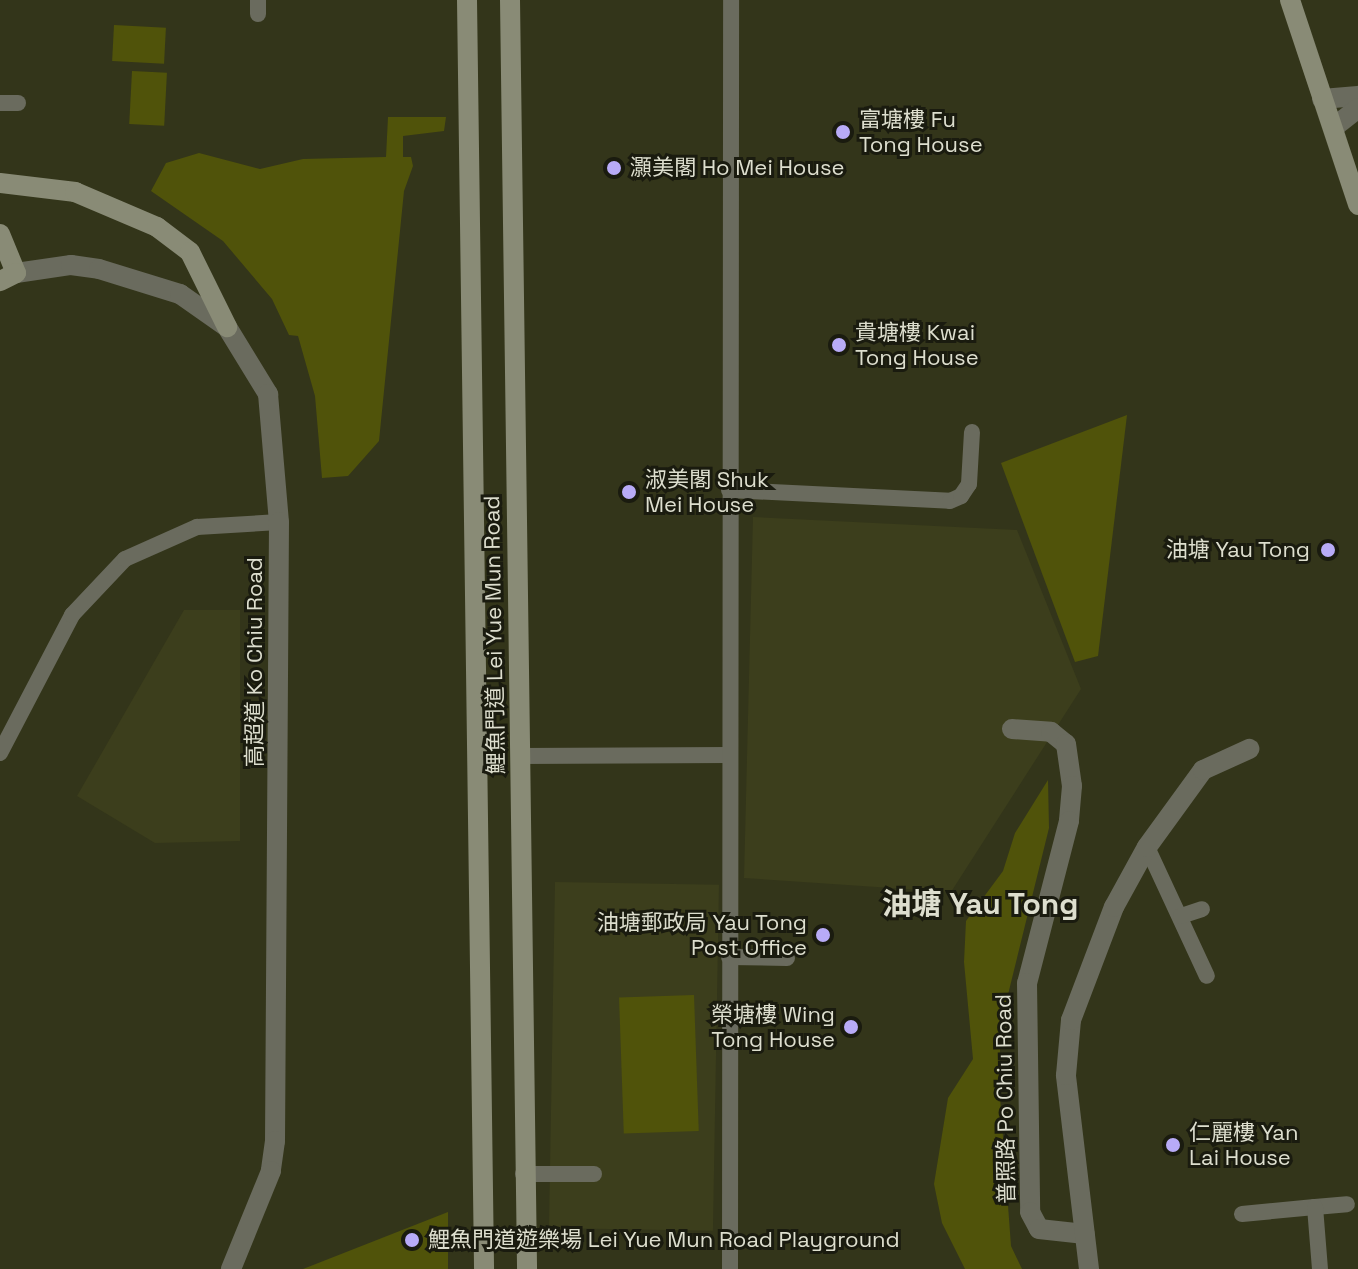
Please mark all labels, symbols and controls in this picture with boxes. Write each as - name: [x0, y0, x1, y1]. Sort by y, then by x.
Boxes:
- place label: 富塘樓 Fu Tong House: [859, 106, 983, 158]
- marker: 富塘樓 Fu Tong House: [834, 123, 852, 141]
- place label: 灝美閣 Ho Mei House: [630, 155, 845, 181]
- marker: 灝美閣 Ho Mei House: [605, 159, 623, 177]
- place label: 貴塘樓 Kwai Tong House: [855, 319, 979, 370]
- marker: 貴塘樓 Kwai Tong House: [830, 336, 848, 354]
- place label: 淑美閣 Shuk Mei House: [645, 466, 769, 518]
- marker: 淑美閣 Shuk Mei House: [620, 483, 638, 501]
- street label: 鯉魚門道 Lei Yue Mun Road: [478, 495, 510, 775]
- place label: 油塘 Yau Tong: [1165, 537, 1310, 563]
- marker: 油塘 Yau Tong: [1317, 539, 1339, 561]
- street label: 高超道 Ko Chiu Road: [242, 557, 268, 767]
- district label: 油塘 Yau Tong: [881, 886, 1079, 922]
- place label: 油塘郵政局 Yau Tong Post Office: [596, 909, 807, 960]
- marker: 油塘郵政局 Yau Tong Post Office: [814, 926, 832, 944]
- street label: 普照路 Po Chiu Road: [990, 994, 1020, 1204]
- place label: 榮塘樓 Wing Tong House: [711, 1001, 835, 1052]
- marker: 榮塘樓 Wing Tong House: [842, 1018, 860, 1036]
- place label: 仁麗樓 Yan Lai House: [1189, 1119, 1298, 1170]
- marker: 仁麗樓 Yan Lai House: [1164, 1136, 1182, 1154]
- place label: 鯉魚門道遊樂場 Lei Yue Mun Road Playground: [428, 1227, 900, 1253]
- marker: 鯉魚門道遊樂場 Lei Yue Mun Road Playground: [403, 1231, 421, 1249]

